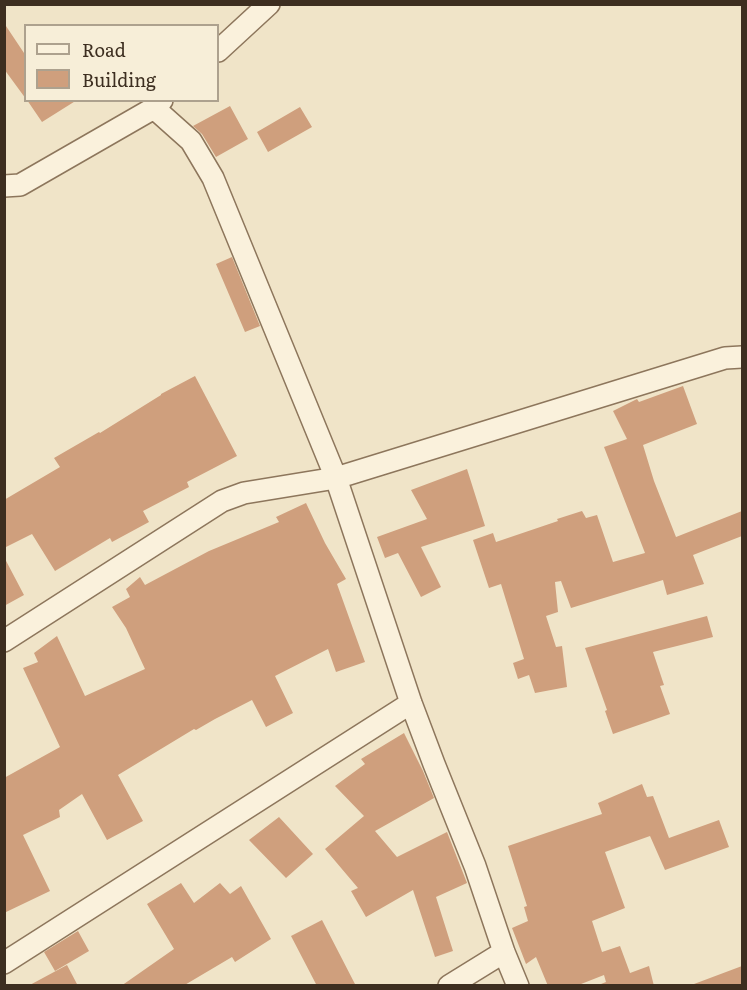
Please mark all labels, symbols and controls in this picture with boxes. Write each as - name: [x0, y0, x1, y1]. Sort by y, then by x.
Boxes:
- legend: [24, 24, 219, 102]
- text: Road: [82, 36, 126, 63]
- text: Building: [82, 66, 156, 93]

